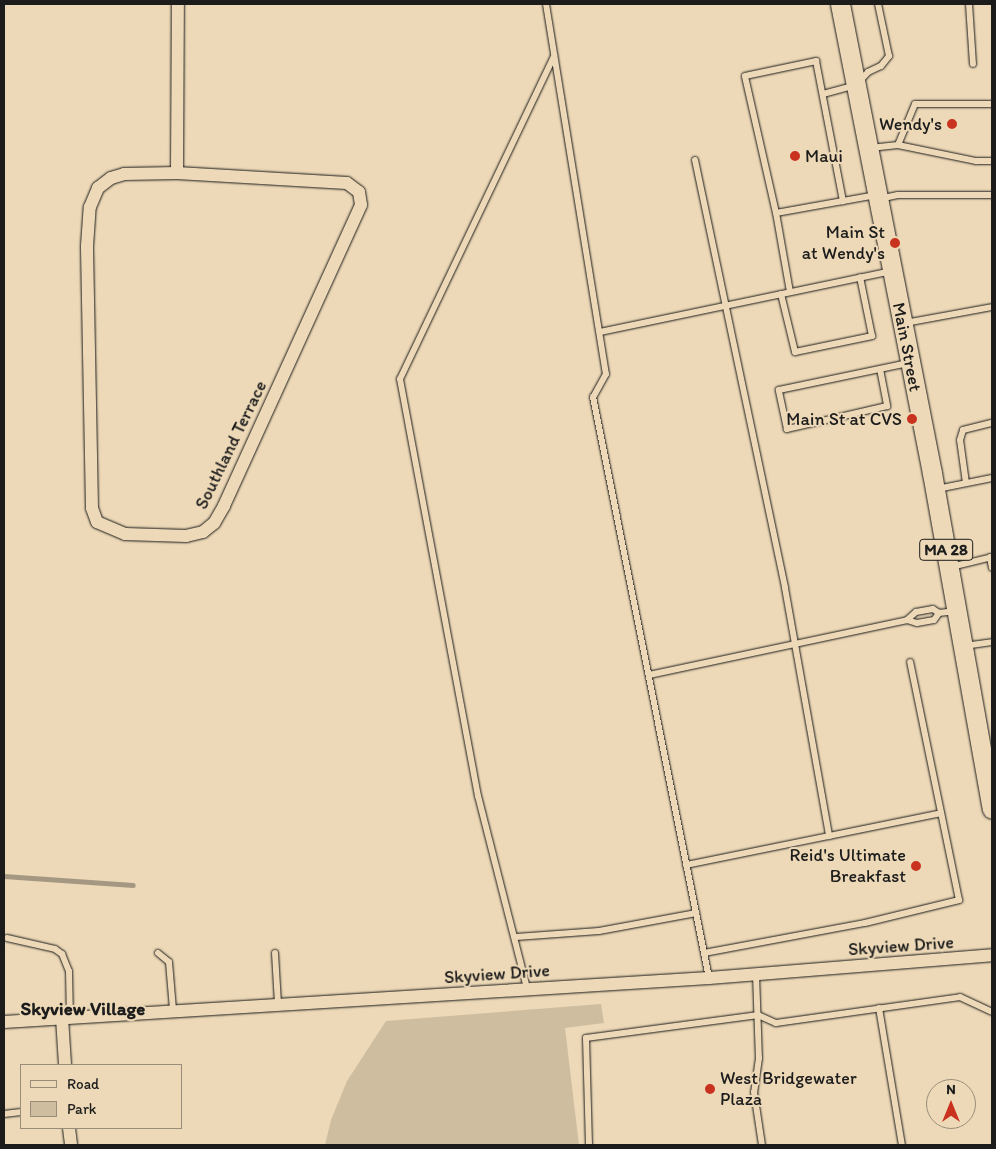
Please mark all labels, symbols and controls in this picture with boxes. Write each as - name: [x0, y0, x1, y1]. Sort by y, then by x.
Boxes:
- place label: Wendy's: [879, 113, 942, 135]
- marker: Wendy's: [946, 118, 958, 130]
- place label: Maui: [805, 145, 843, 167]
- marker: Maui: [789, 150, 801, 162]
- place label: Main St at Wendy's: [802, 222, 885, 264]
- marker: Main St at Wendy's: [889, 237, 901, 249]
- street label: Main Street: [888, 301, 926, 393]
- street label: Southland Terrace: [191, 377, 271, 513]
- place label: Main St at CVS: [786, 408, 902, 430]
- marker: Main St at CVS: [906, 413, 918, 425]
- road number: MA 28: [918, 536, 974, 564]
- place label: Reid's Ultimate Breakfast: [789, 845, 906, 888]
- marker: Reid's Ultimate Breakfast: [910, 860, 922, 872]
- street label: Skyview Drive: [847, 932, 955, 960]
- street label: Skyview Drive: [443, 960, 551, 988]
- district label: Skyview Village: [21, 998, 145, 1020]
- legend: [20, 1064, 182, 1129]
- place label: West Bridgewater Plaza: [720, 1068, 857, 1110]
- text: Road: [67, 1075, 99, 1093]
- north arrow: [926, 1079, 976, 1129]
- text: N: [946, 1081, 956, 1098]
- marker: West Bridgewater Plaza: [704, 1083, 716, 1095]
- text: Park: [67, 1100, 97, 1118]

